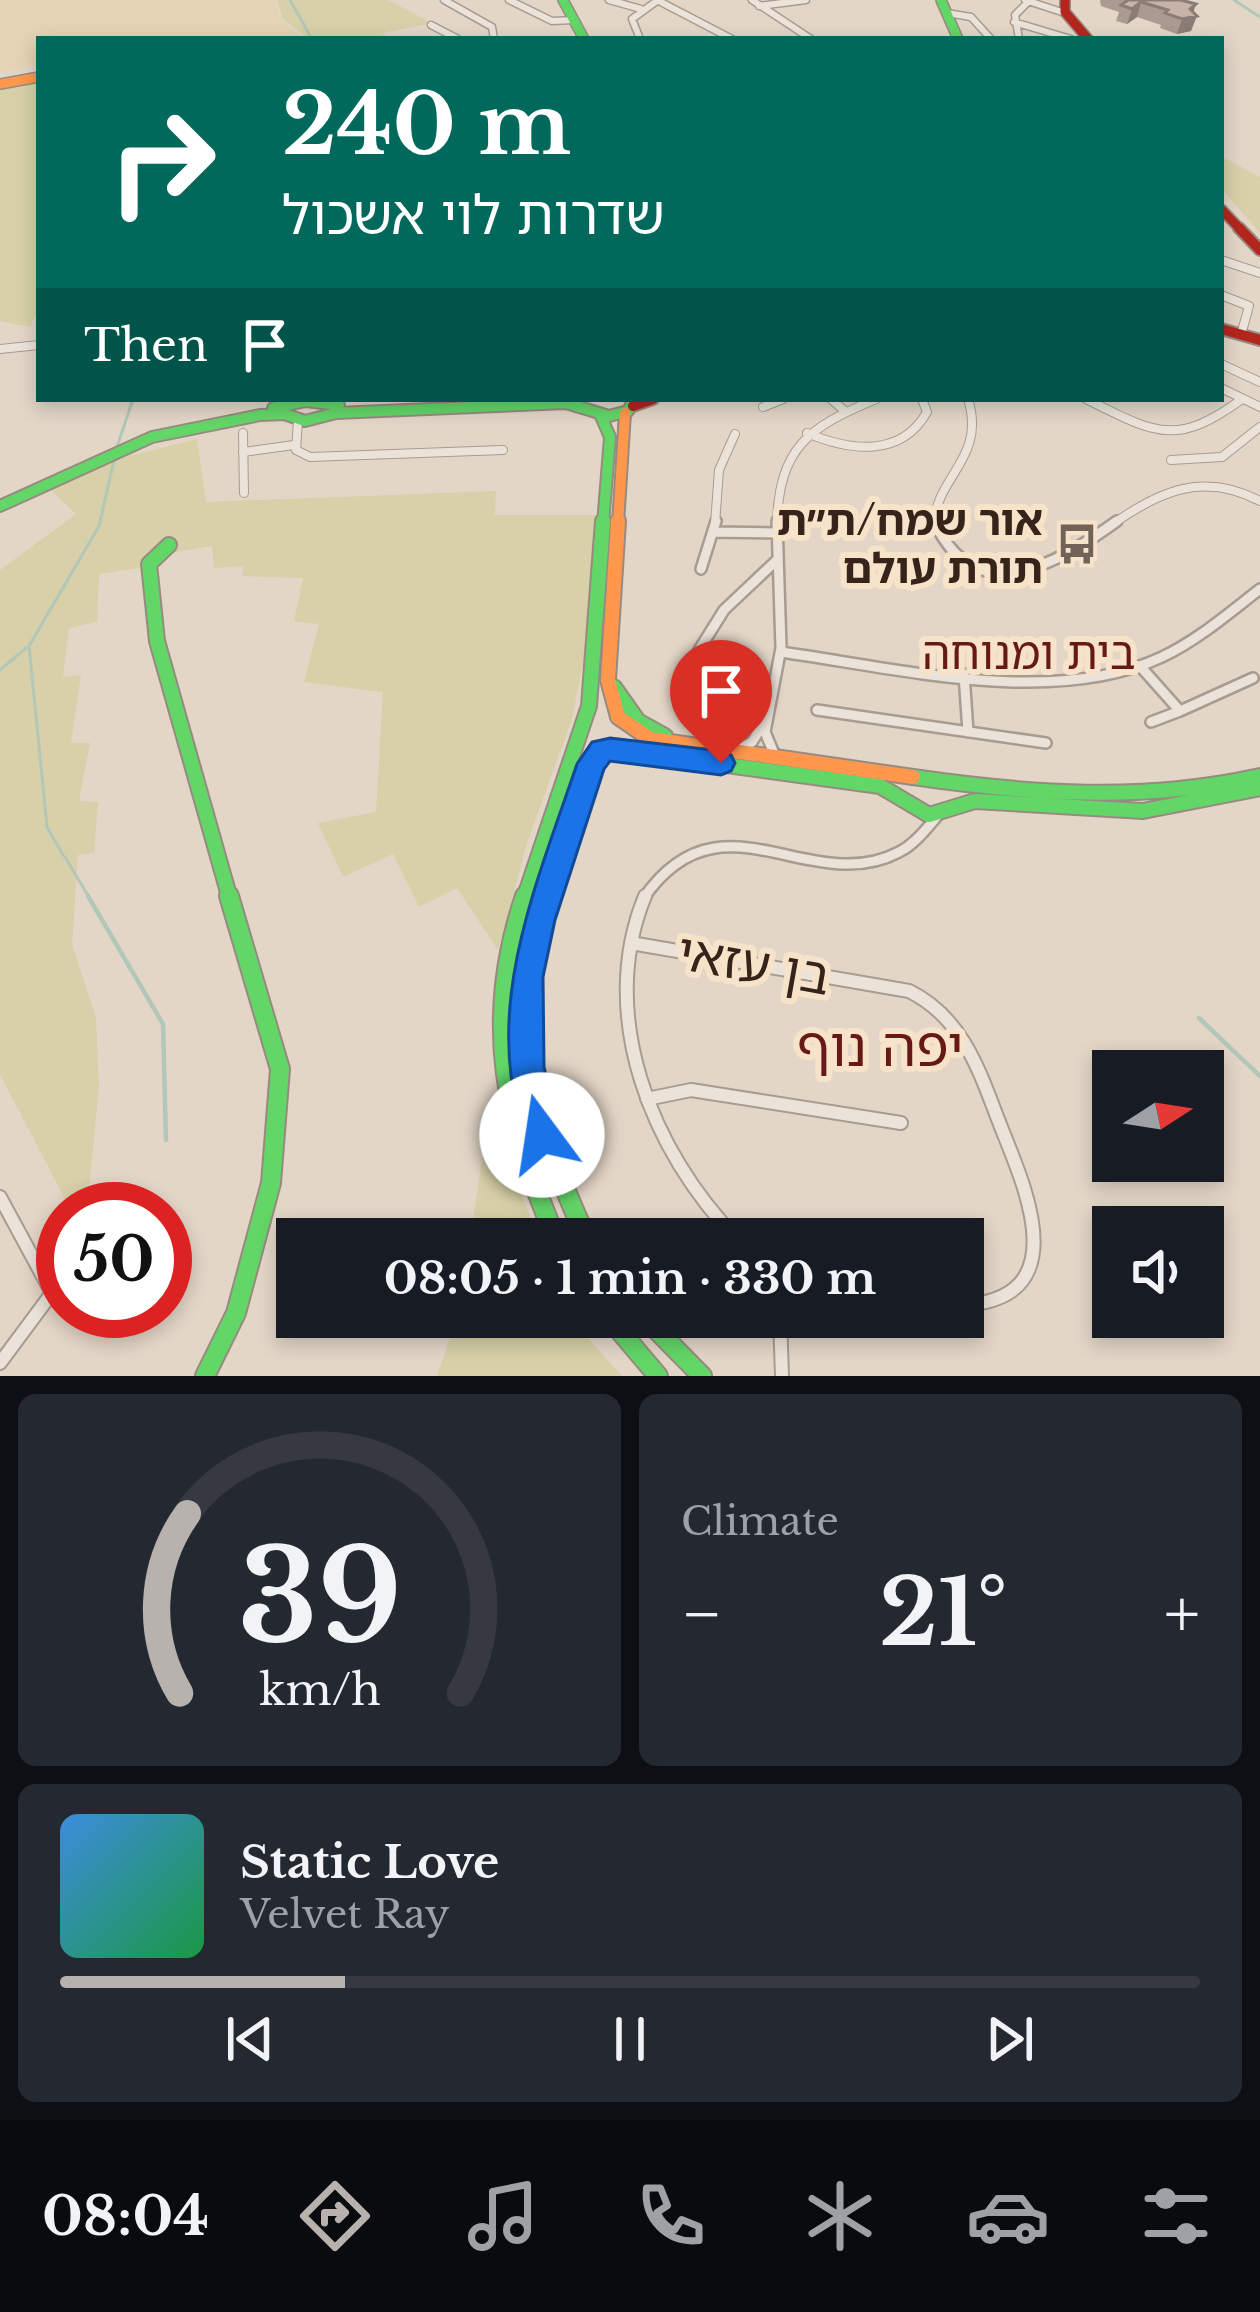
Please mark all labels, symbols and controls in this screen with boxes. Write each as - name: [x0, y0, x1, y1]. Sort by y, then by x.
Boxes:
- text: 240 m: [282, 73, 571, 177]
- icon: right: [84, 84, 240, 240]
- text: שדרות לוי אשכול: [282, 182, 665, 249]
- icon: arrive: [232, 312, 298, 378]
- text: Then: [84, 317, 208, 373]
- place label: אור שמח/ת״ת תורת עולם: [777, 494, 1043, 594]
- bus stop icon: אור שמח/ת״ת תורת עולם: [1054, 521, 1100, 567]
- district label: בית ומנוחה: [922, 625, 1136, 681]
- pin: [670, 640, 772, 763]
- icon: arrive: [688, 658, 754, 724]
- street label: בן עזאי: [673, 920, 835, 1009]
- district label: יפה נוף: [797, 1014, 963, 1081]
- north arrow: [1092, 1050, 1224, 1182]
- map controls: [1092, 1050, 1224, 1338]
- position arrow: [479, 1072, 605, 1198]
- speed limit sign: 50: [36, 1182, 192, 1338]
- button: sound: [1092, 1206, 1224, 1338]
- text: 08:05 · 1 min · 330 m: [384, 1250, 876, 1306]
- text: Climate: [681, 1497, 839, 1546]
- text: 39: [238, 1521, 401, 1676]
- text: 21°: [879, 1558, 1007, 1669]
- text: −: [681, 1573, 723, 1655]
- text: +: [1164, 1573, 1200, 1655]
- text: km/h: [259, 1663, 380, 1717]
- text: Static Love: [240, 1834, 499, 1890]
- text: Velvet Ray: [240, 1890, 450, 1939]
- icon: previous: [217, 2006, 283, 2072]
- icon: pause: [597, 2006, 663, 2072]
- icon: next: [977, 2006, 1043, 2072]
- icon: directions: [293, 2174, 377, 2258]
- icon: music: [461, 2174, 545, 2258]
- icon: phone: [629, 2174, 713, 2258]
- icon: climate: [798, 2174, 882, 2258]
- icon: car: [966, 2174, 1050, 2258]
- icon: filters: [1134, 2174, 1218, 2258]
- text: 08:04: [42, 2183, 209, 2250]

